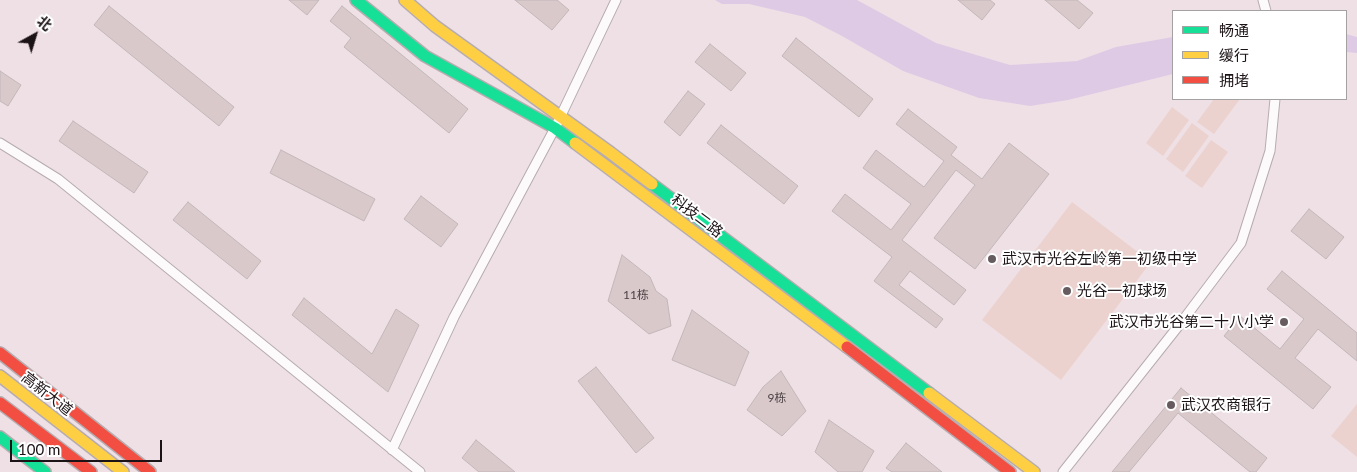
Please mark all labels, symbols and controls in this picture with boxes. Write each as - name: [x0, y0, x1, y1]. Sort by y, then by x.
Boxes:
- north arrow: [10, 10, 60, 60]
- legend: [1172, 10, 1347, 100]
- text: 北: [34, 12, 56, 34]
- text: 畅通: [1219, 21, 1249, 39]
- text: 缓行: [1219, 46, 1249, 64]
- text: 拥堵: [1219, 71, 1249, 89]
- street label: 科技二路: [668, 191, 726, 241]
- place label: 武汉市光谷左岭第一初级中学: [1002, 250, 1197, 268]
- marker: 武汉市光谷左岭第一初级中学: [986, 253, 998, 265]
- place label: 光谷一初球场: [1077, 282, 1167, 300]
- marker: 光谷一初球场: [1061, 285, 1073, 297]
- house number: 11栋: [623, 288, 649, 302]
- place label: 武汉市光谷第二十八小学: [1109, 313, 1274, 331]
- marker: 武汉市光谷第二十八小学: [1278, 316, 1290, 328]
- street label: 高新大道: [18, 368, 76, 420]
- house number: 9栋: [768, 391, 786, 405]
- place label: 武汉农商银行: [1181, 396, 1271, 414]
- marker: 武汉农商银行: [1165, 399, 1177, 411]
- scale bar: [12, 430, 165, 462]
- text: 100 m: [18, 440, 60, 458]

